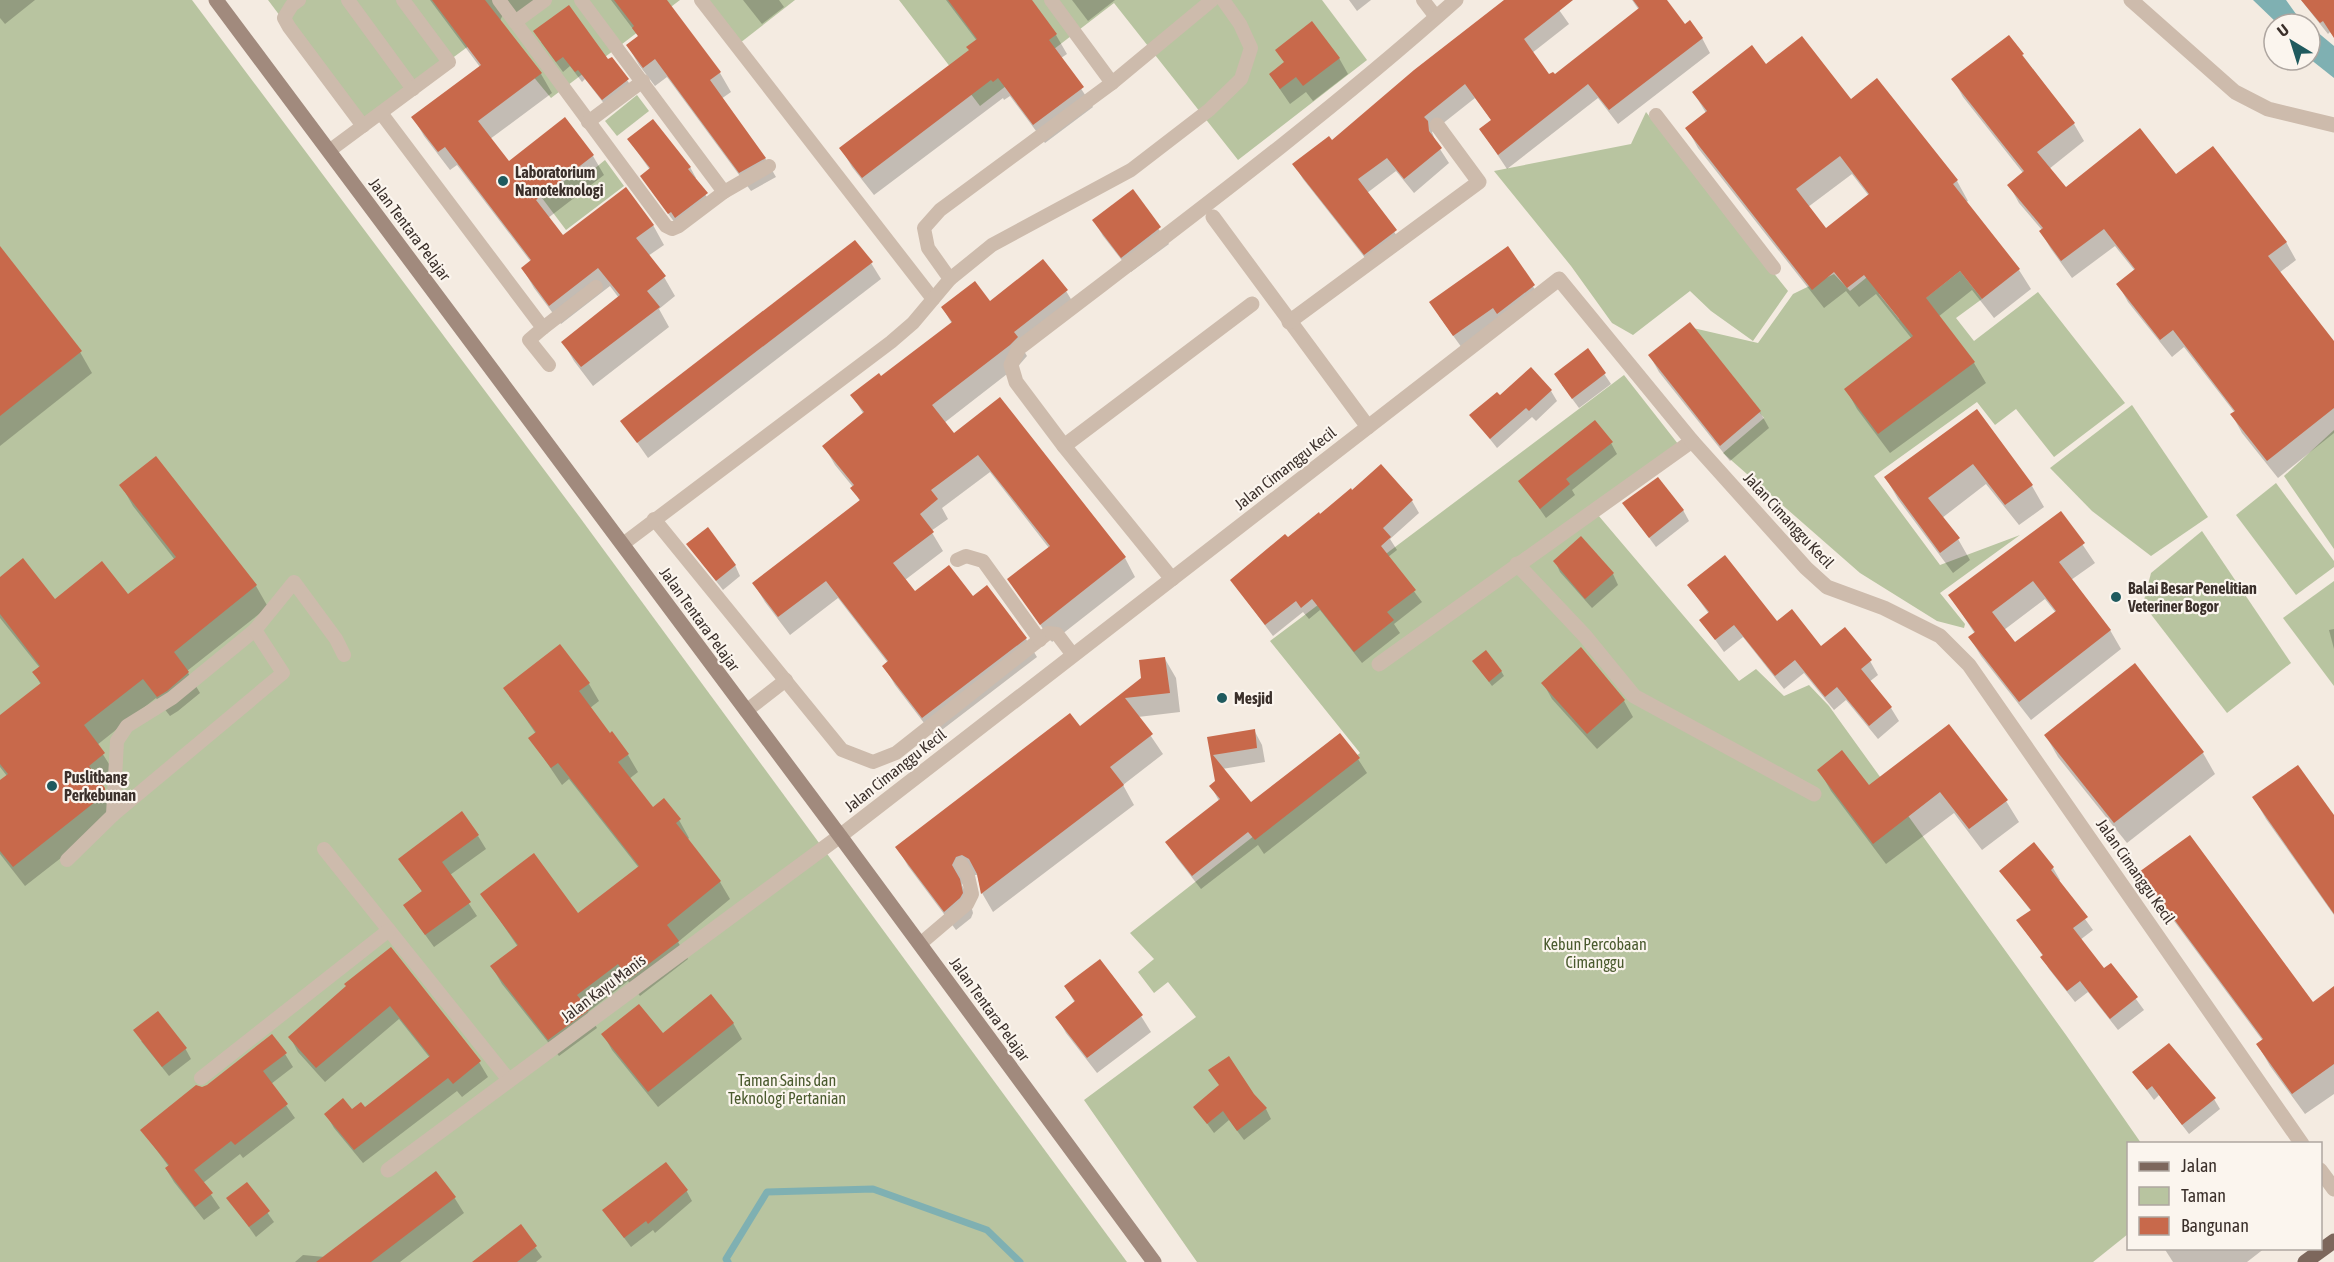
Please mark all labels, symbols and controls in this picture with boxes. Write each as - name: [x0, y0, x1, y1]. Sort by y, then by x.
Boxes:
- north arrow: [2262, 12, 2322, 72]
- text: U: [2273, 20, 2292, 40]
- place label: Laboratorium Nanoteknologi: [515, 163, 604, 199]
- street label: Jalan Tentara Pelajar: [365, 174, 455, 285]
- marker: Laboratorium Nanoteknologi: [496, 174, 510, 188]
- street label: Jalan Cimanggu Kecil: [1231, 422, 1340, 514]
- street label: Jalan Cimanggu Kecil: [1740, 469, 1838, 573]
- street label: Jalan Tentara Pelajar: [656, 564, 744, 675]
- place label: Balai Besar Penelitian Veteriner Bogor: [2127, 579, 2257, 615]
- marker: Balai Besar Penelitian Veteriner Bogor: [2109, 590, 2123, 604]
- place label: Mesjid: [1234, 689, 1273, 707]
- marker: Mesjid: [1215, 691, 1229, 705]
- street label: Jalan Cimanggu Kecil: [841, 724, 950, 816]
- place label: Puslitbang Perkebunan: [64, 768, 136, 804]
- marker: Puslitbang Perkebunan: [45, 779, 59, 793]
- street label: Jalan Cimanggu Kecil: [2092, 815, 2179, 928]
- park label: Kebun Percobaan Cimanggu: [1543, 935, 1647, 972]
- street label: Jalan Kayu Manis: [557, 950, 650, 1026]
- street label: Jalan Tentara Pelajar: [946, 954, 1034, 1065]
- park label: Taman Sains dan Teknologi Pertanian: [728, 1071, 846, 1108]
- legend: [2127, 1142, 2322, 1250]
- text: Jalan: [2181, 1155, 2217, 1176]
- text: Taman: [2181, 1185, 2226, 1206]
- text: Bangunan: [2181, 1215, 2249, 1236]

